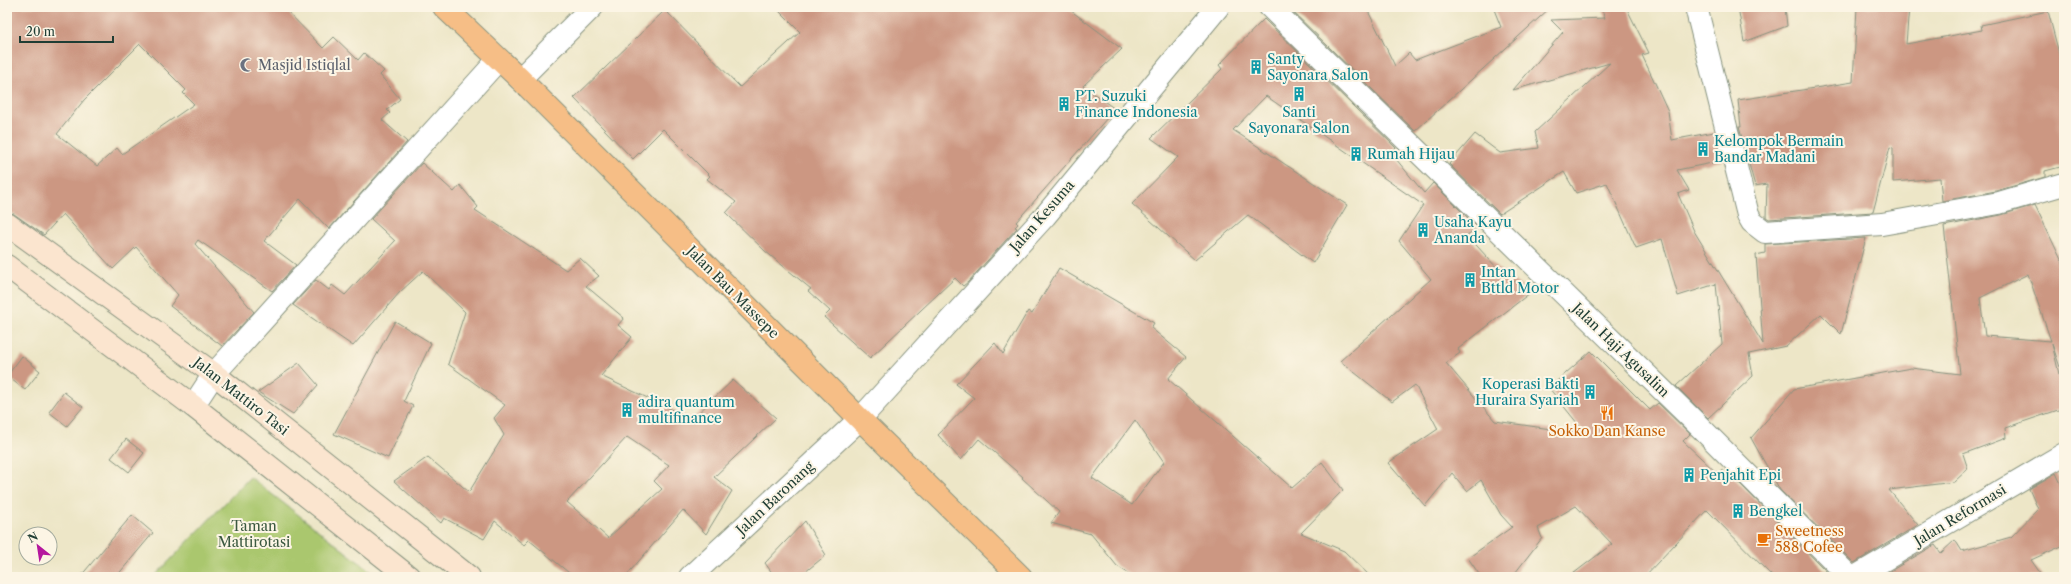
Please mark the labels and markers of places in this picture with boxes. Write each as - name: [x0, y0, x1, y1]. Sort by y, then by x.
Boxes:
- place label: Santy Sayonara Salon: [1267, 50, 1369, 84]
- place label: Masjid Istiqlal: [258, 56, 351, 74]
- mosque icon: Masjid Istiqlal: [239, 57, 255, 73]
- building icon: Santy Sayonara Salon: [1248, 59, 1264, 75]
- building icon: Santi Sayonara Salon: [1291, 86, 1307, 102]
- place label: PT. Suzuki Finance Indonesia: [1075, 87, 1198, 121]
- building icon: PT. Suzuki Finance Indonesia: [1056, 96, 1072, 112]
- place label: Santi Sayonara Salon: [1248, 103, 1350, 137]
- place label: Kelompok Bermain Bandar Madani: [1714, 132, 1844, 166]
- building icon: Kelompok Bermain Bandar Madani: [1695, 141, 1711, 157]
- place label: Rumah Hijau: [1367, 145, 1455, 163]
- building icon: Rumah Hijau: [1348, 146, 1364, 162]
- place label: Usaha Kayu Ananda: [1433, 213, 1512, 247]
- building icon: Usaha Kayu Ananda: [1415, 222, 1431, 238]
- place label: Intan Bttld Motor: [1481, 263, 1559, 297]
- building icon: Intan Bttld Motor: [1462, 272, 1478, 288]
- place label: Koperasi Bakti Huraira Syariah: [1475, 375, 1579, 409]
- building icon: Koperasi Bakti Huraira Syariah: [1582, 384, 1598, 400]
- place label: adira quantum multifinance: [638, 393, 735, 427]
- building icon: adira quantum multifinance: [619, 402, 635, 418]
- restaurant icon: Sokko Dan Kanse: [1599, 405, 1615, 421]
- place label: Sokko Dan Kanse: [1548, 422, 1666, 440]
- place label: Penjahit Epi: [1700, 466, 1781, 484]
- building icon: Penjahit Epi: [1681, 467, 1697, 483]
- place label: Bengkel: [1749, 502, 1802, 520]
- building icon: Bengkel: [1730, 503, 1746, 519]
- place label: Sweetness 588 Cofee: [1775, 522, 1844, 556]
- cafe icon: Sweetness 588 Cofee: [1756, 531, 1772, 547]

